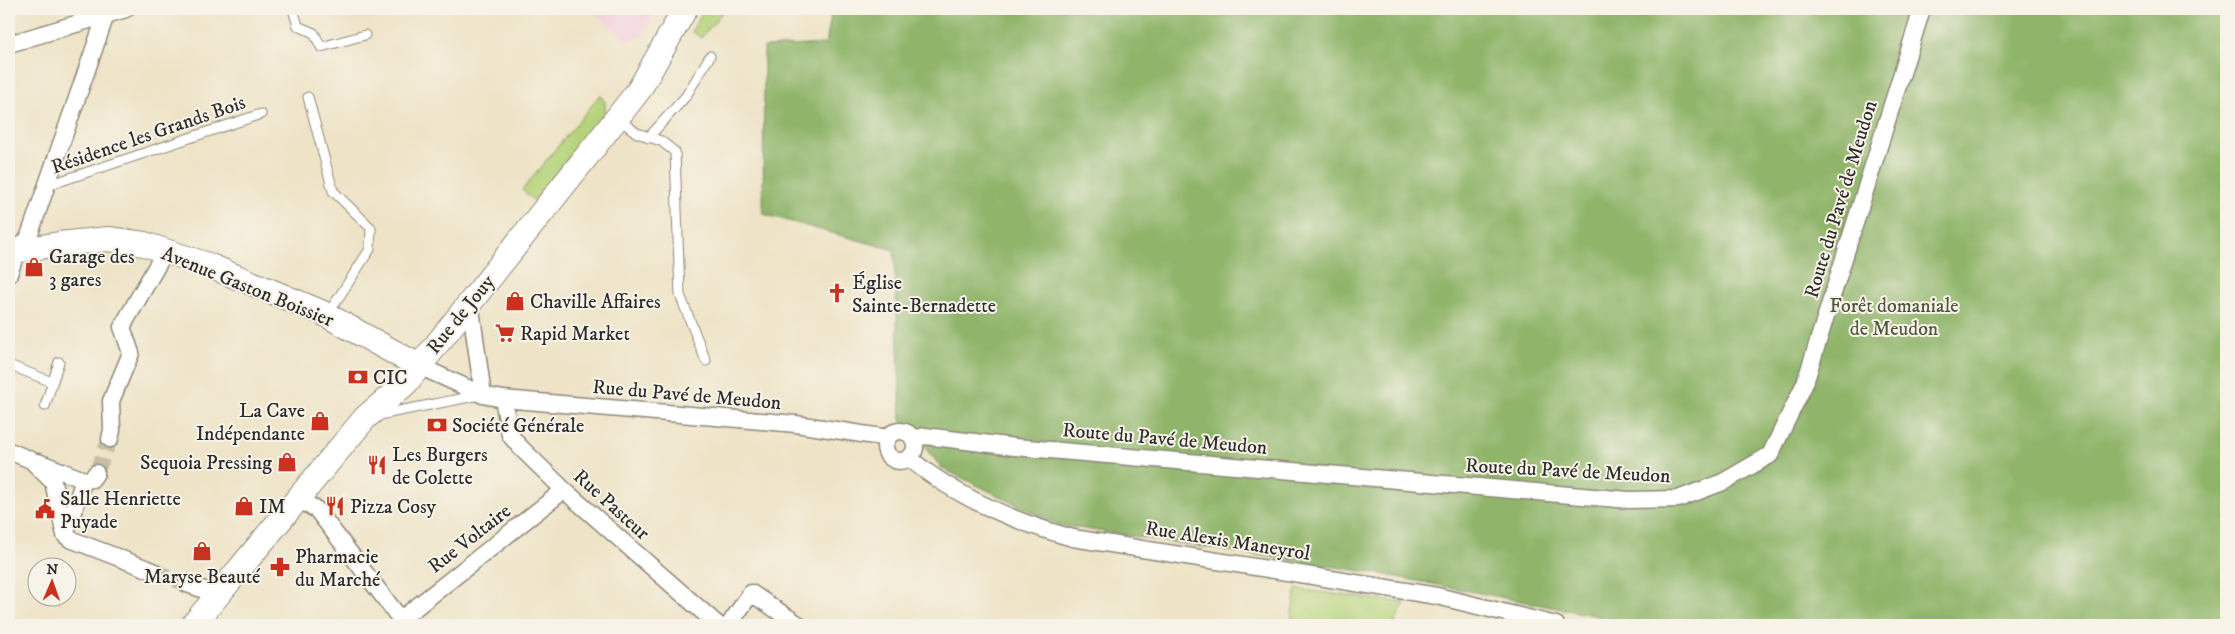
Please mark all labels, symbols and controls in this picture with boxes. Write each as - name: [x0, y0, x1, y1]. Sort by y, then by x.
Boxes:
- street label: Résidence les Grands Bois: [48, 90, 249, 180]
- street label: Route du Pavé de Meudon: [1799, 97, 1884, 301]
- street label: Avenue Gaston Boissier: [158, 241, 338, 334]
- place label: Garage des 3 gares: [49, 245, 135, 293]
- shop icon: Garage des 3 gares: [23, 256, 45, 278]
- street label: Rue de Jouy: [422, 270, 501, 360]
- place label: Église Sainte-Bernadette: [852, 271, 996, 319]
- church icon: Église Sainte-Bernadette: [826, 282, 848, 304]
- shop icon: Chaville Affaires: [504, 290, 526, 312]
- place label: Chaville Affaires: [530, 290, 661, 315]
- park label: Forêt domaniale de Meudon: [1829, 294, 1959, 342]
- supermarket icon: Rapid Market: [494, 322, 516, 344]
- place label: Rapid Market: [520, 322, 630, 347]
- bank icon: CIC: [347, 366, 369, 388]
- place label: CIC: [373, 366, 408, 391]
- street label: Rue du Pavé de Meudon: [591, 375, 783, 416]
- place label: La Cave Indépendante: [196, 399, 305, 447]
- shop icon: La Cave Indépendante: [309, 410, 331, 432]
- bank icon: Société Générale: [426, 414, 448, 436]
- place label: Société Générale: [452, 414, 584, 439]
- street label: Route du Pavé de Meudon: [1061, 418, 1269, 461]
- place label: Les Burgers de Colette: [392, 443, 488, 491]
- place label: Sequoia Pressing: [140, 451, 272, 476]
- shop icon: Sequoia Pressing: [276, 451, 298, 473]
- restaurant icon: Les Burgers de Colette: [366, 454, 388, 476]
- street label: Route du Pavé de Meudon: [1465, 454, 1672, 489]
- street label: Rue Pasteur: [568, 464, 655, 546]
- place label: Salle Henriette Puyade: [60, 487, 181, 535]
- shop icon: IM: [233, 495, 255, 517]
- place label: IM: [259, 495, 286, 520]
- restaurant icon: Pizza Cosy: [324, 495, 346, 517]
- place label: Pizza Cosy: [350, 495, 437, 520]
- public building icon: Salle Henriette Puyade: [34, 498, 56, 520]
- street label: Rue Voltaire: [423, 499, 516, 579]
- street label: Rue Alexis Maneyrol: [1144, 516, 1312, 567]
- shop icon: Maryse Beauté: [191, 540, 213, 562]
- place label: Pharmacie du Marché: [295, 545, 381, 593]
- north arrow: [28, 556, 78, 606]
- pharmacy icon: Pharmacie du Marché: [269, 556, 291, 578]
- text: N: [46, 561, 59, 579]
- place label: Maryse Beauté: [144, 565, 261, 590]

